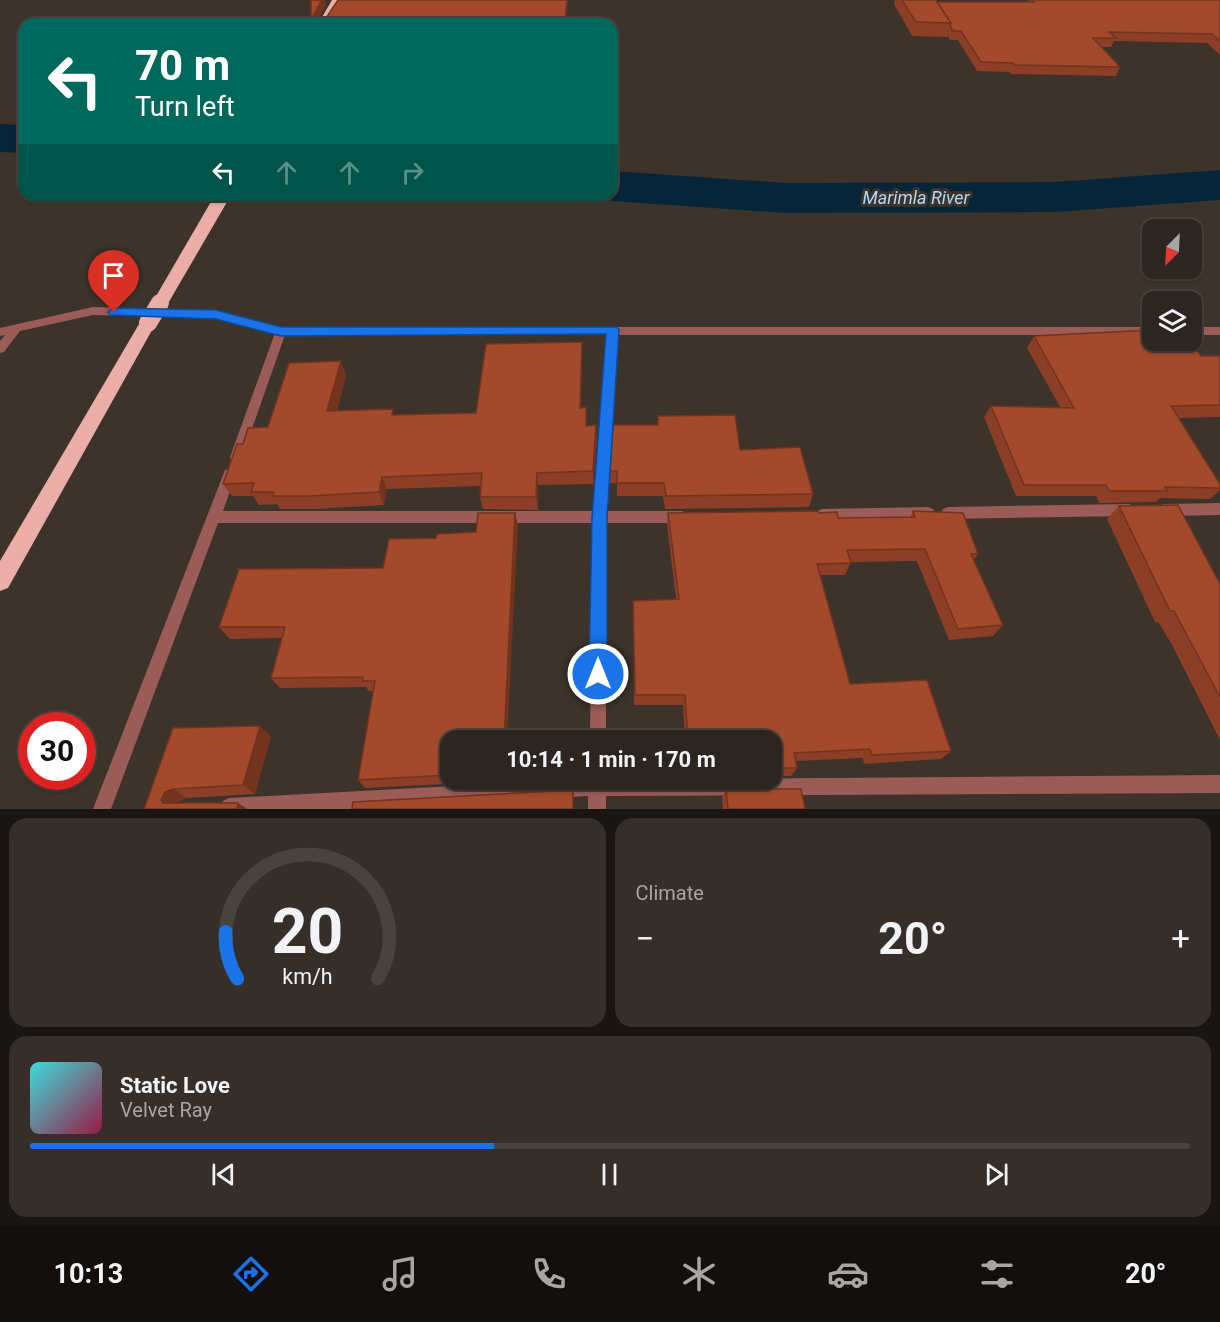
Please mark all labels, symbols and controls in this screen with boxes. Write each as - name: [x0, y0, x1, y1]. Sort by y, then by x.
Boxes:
- text: 70 m: [135, 41, 230, 90]
- icon: left: [36, 42, 114, 120]
- text: Turn left: [135, 91, 235, 123]
- icon: left: [207, 156, 240, 189]
- icon: ahead: [270, 156, 303, 189]
- icon: ahead: [333, 156, 366, 189]
- icon: right: [396, 156, 429, 189]
- water label: Marimla River: [863, 187, 971, 208]
- north arrow: [1142, 219, 1202, 279]
- map controls: [1142, 219, 1202, 351]
- pin: [88, 250, 139, 312]
- icon: arrive: [97, 259, 130, 292]
- button: layers: [1142, 291, 1202, 351]
- position arrow: [566, 642, 630, 706]
- speed limit sign: 30: [18, 712, 96, 790]
- text: 10:14 · 1 min · 170 m: [506, 747, 716, 772]
- text: Climate: [636, 881, 704, 905]
- text: 20: [271, 895, 343, 968]
- text: 20°: [878, 912, 947, 965]
- text: −: [636, 919, 654, 958]
- text: +: [1171, 919, 1190, 958]
- text: km/h: [282, 965, 332, 990]
- text: Static Love: [120, 1073, 230, 1098]
- text: Velvet Ray: [120, 1098, 212, 1122]
- icon: previous: [207, 1158, 240, 1191]
- icon: pause: [593, 1158, 626, 1191]
- icon: next: [980, 1158, 1013, 1191]
- icon: directions: [230, 1253, 272, 1295]
- icon: music: [379, 1253, 421, 1295]
- icon: phone: [528, 1253, 570, 1295]
- icon: climate: [678, 1253, 720, 1295]
- icon: car: [827, 1253, 869, 1295]
- icon: filters: [976, 1253, 1018, 1295]
- text: 10:13: [54, 1258, 123, 1290]
- text: 20°: [1125, 1258, 1166, 1290]

